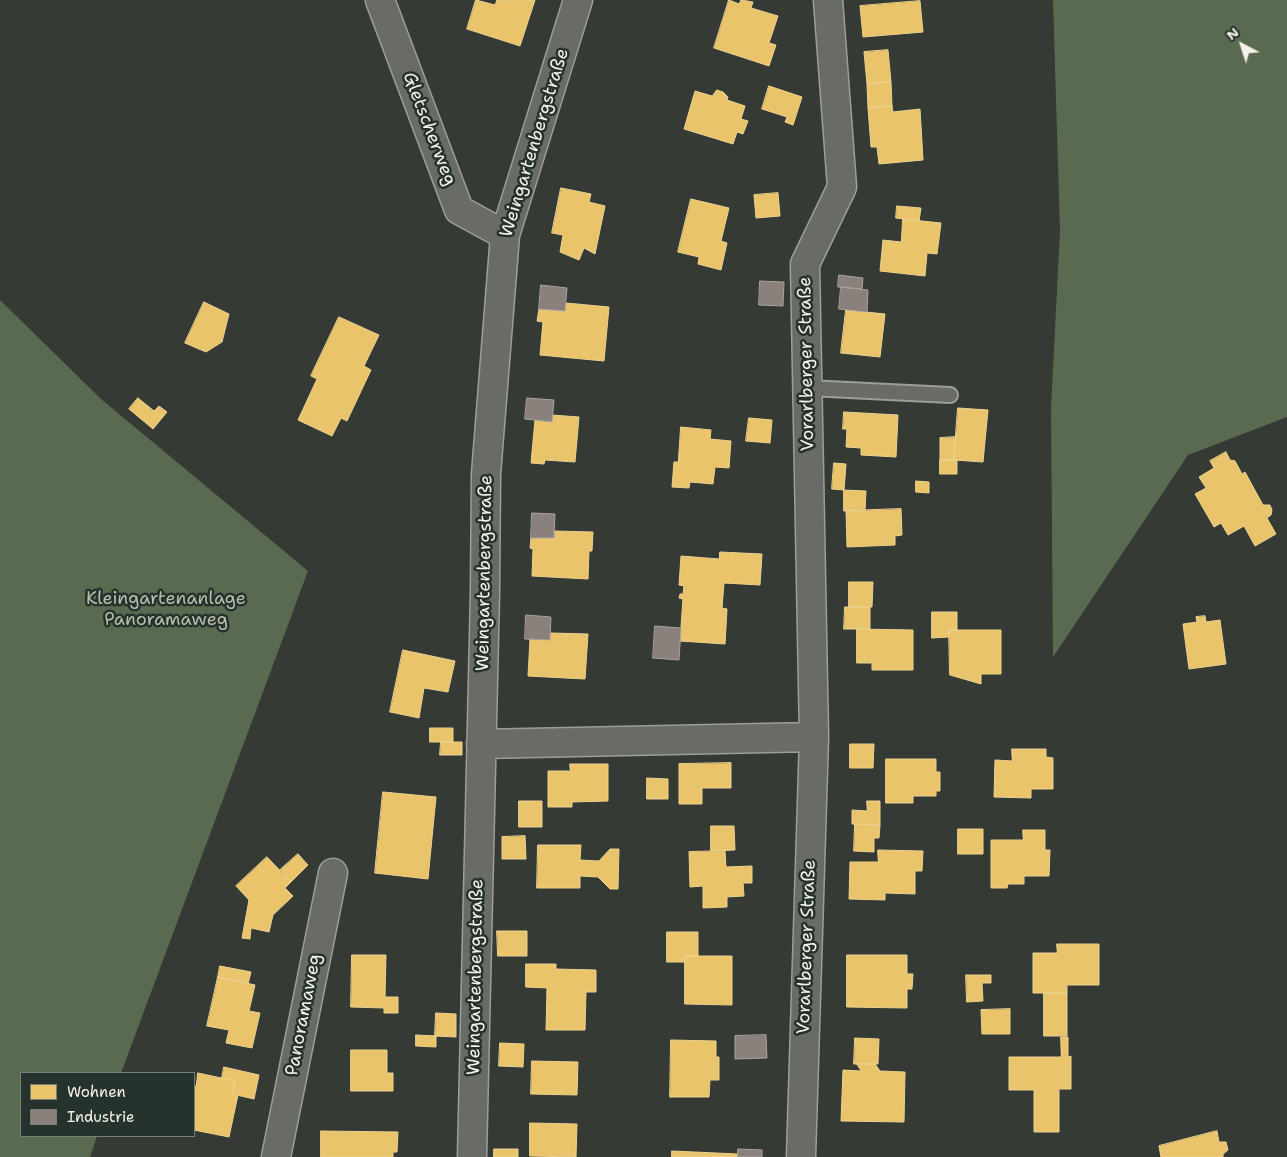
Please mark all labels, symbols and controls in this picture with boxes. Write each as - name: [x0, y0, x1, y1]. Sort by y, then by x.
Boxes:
- north arrow: [1217, 20, 1267, 70]
- text: N: [1222, 23, 1242, 44]
- street label: Weingartenbergstraße: [496, 46, 574, 240]
- street label: Gletscherweg: [397, 69, 461, 189]
- street label: Vorarlberger Straße: [795, 276, 819, 452]
- street label: Weingartenbergstraße: [472, 475, 498, 671]
- park label: Kleingartenanlage Panoramaweg: [86, 588, 246, 630]
- street label: Vorarlberger Straße: [793, 859, 821, 1035]
- street label: Weingartenbergstraße: [463, 879, 489, 1075]
- street label: Panoramaweg: [282, 952, 326, 1078]
- legend: [20, 1072, 195, 1137]
- text: Wohnen: [67, 1082, 126, 1102]
- text: Industrie: [67, 1107, 134, 1127]

